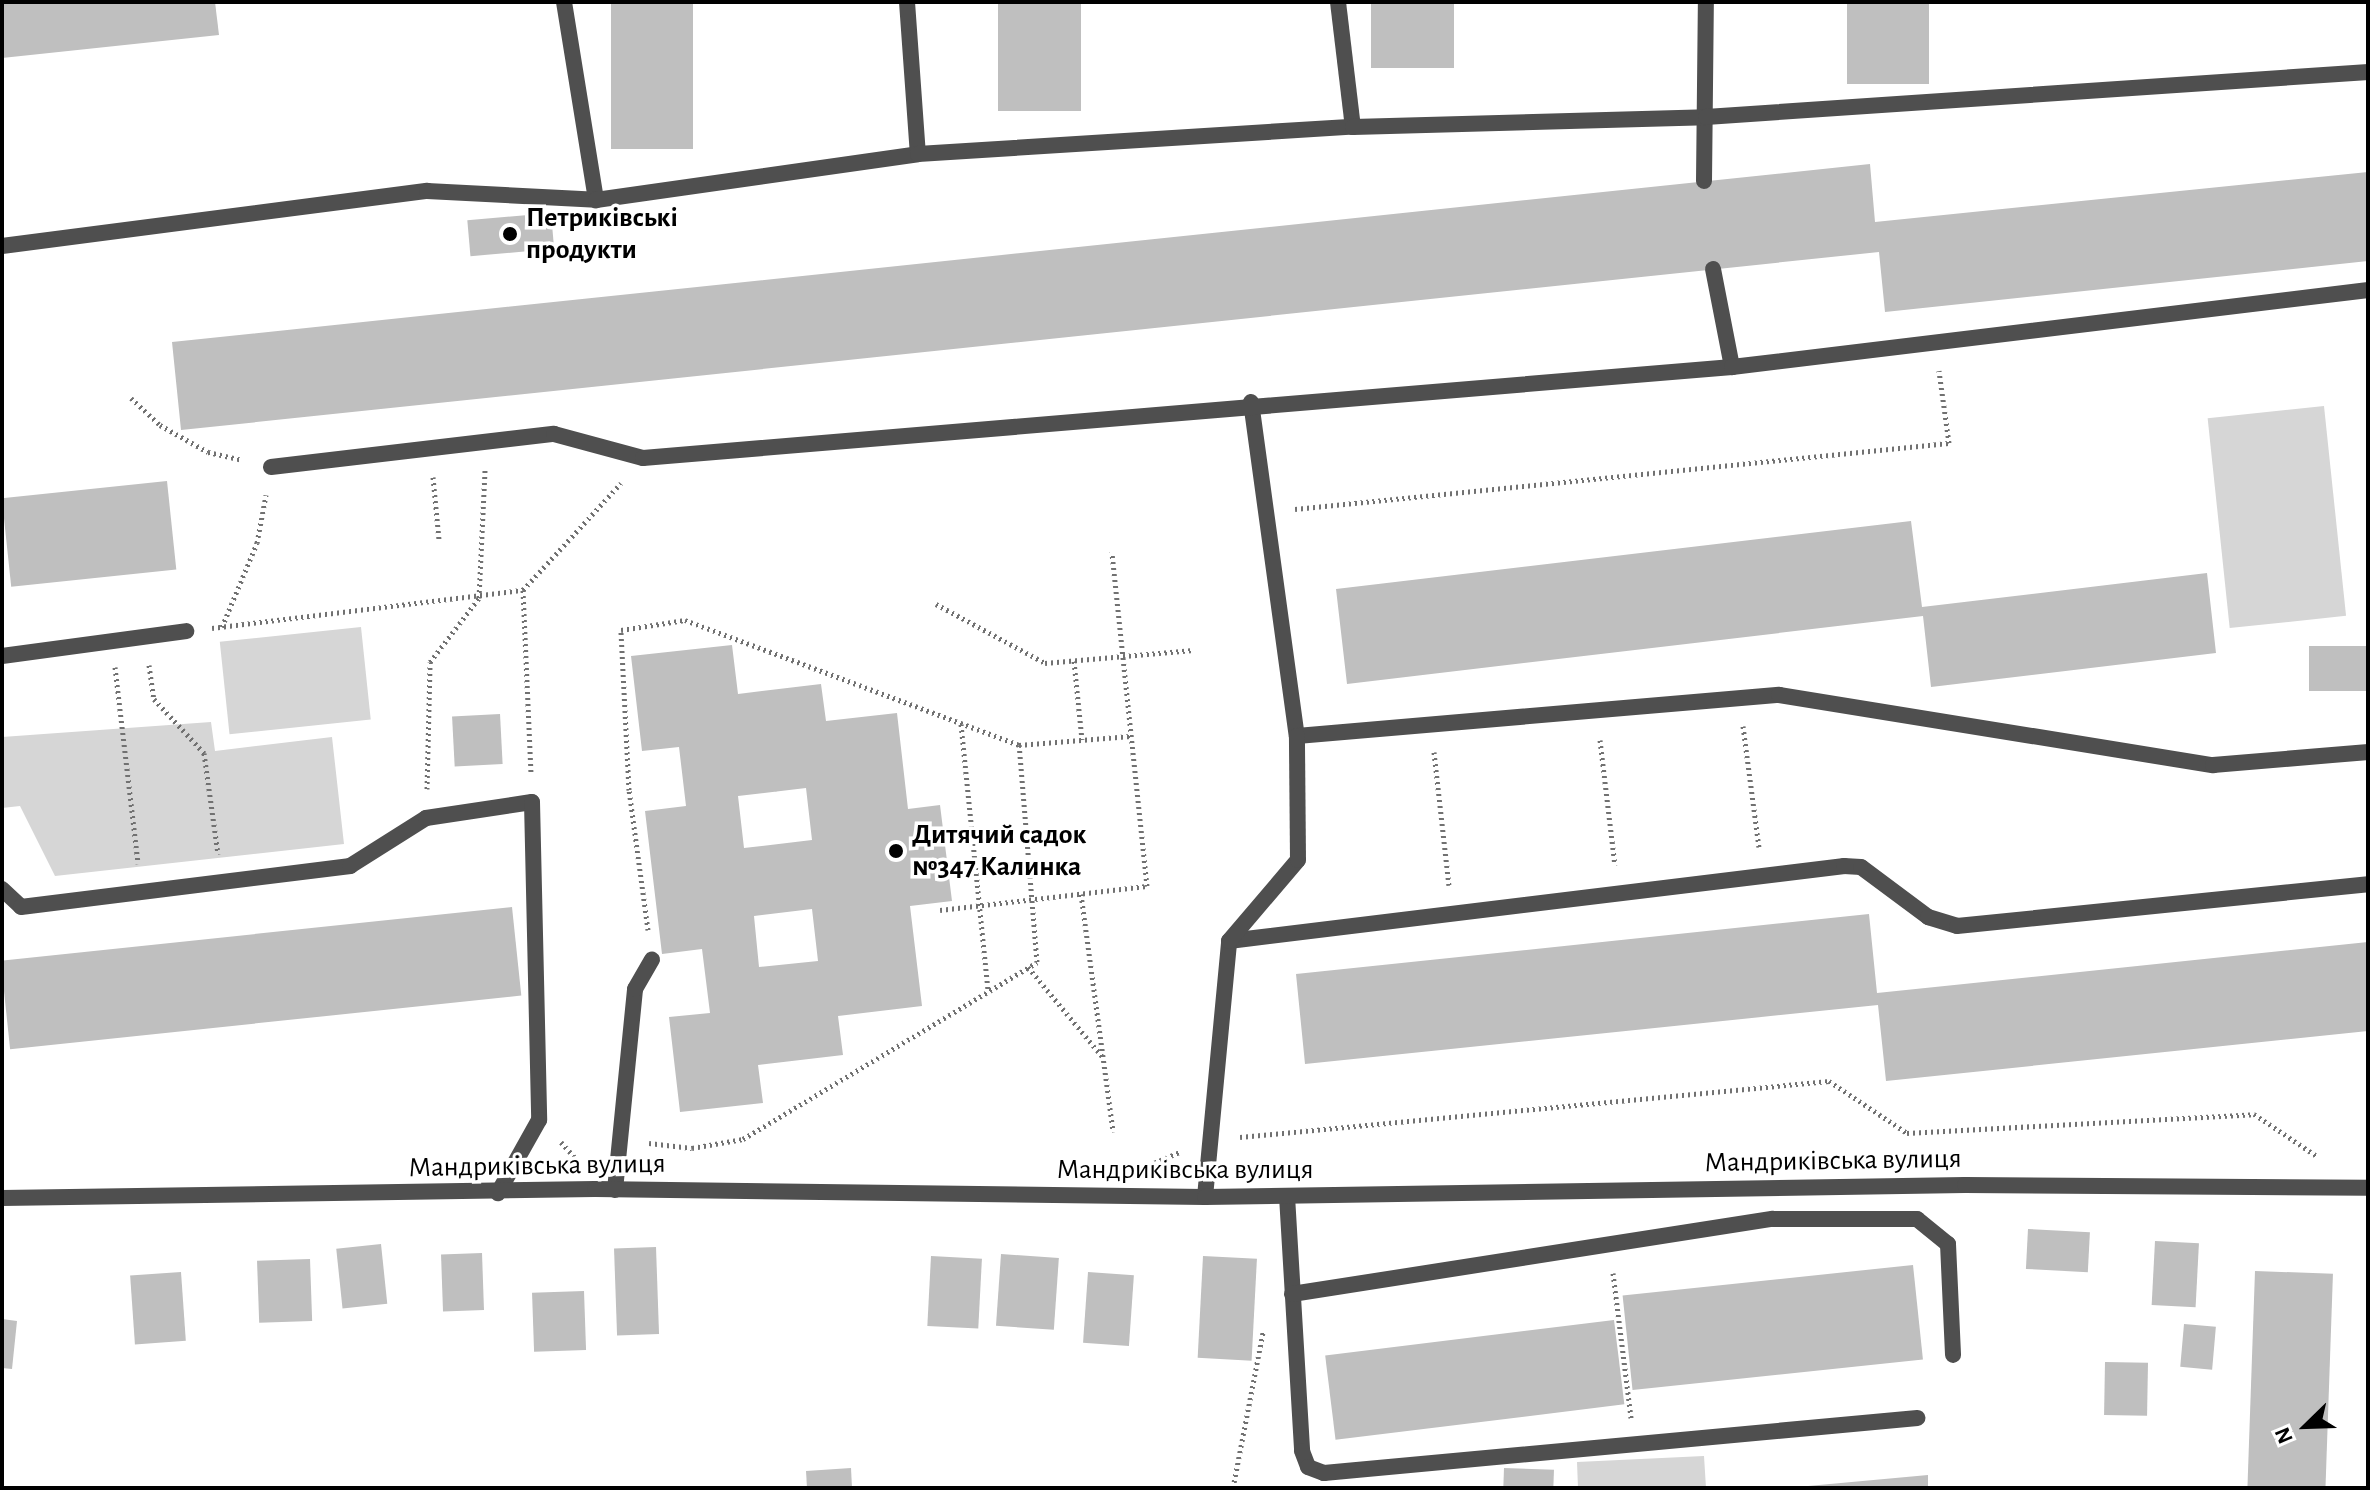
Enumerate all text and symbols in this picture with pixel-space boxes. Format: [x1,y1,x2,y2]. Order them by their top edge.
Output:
place label: Петриківські продукти [526,201,678,267]
marker: Петриківські продукти [501,225,519,243]
place label: Дитячий садок №347 Калинка [912,818,1086,884]
marker: Дитячий садок №347 Калинка [887,842,905,860]
street label: Мандриківська вулиця [1704,1142,1962,1180]
street label: Мандриківська вулиця [408,1147,666,1185]
street label: Мандриківська вулиця [1056,1153,1314,1187]
north arrow [2266,1386,2346,1466]
text: N [2271,1424,2297,1447]

